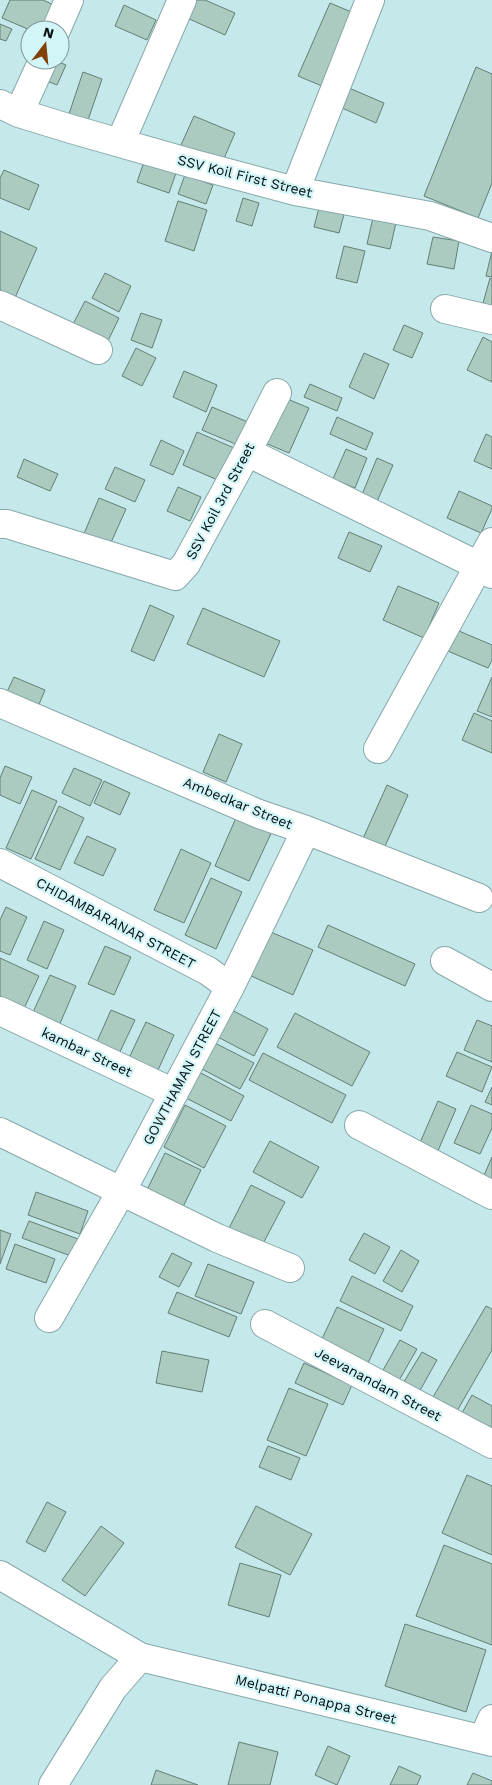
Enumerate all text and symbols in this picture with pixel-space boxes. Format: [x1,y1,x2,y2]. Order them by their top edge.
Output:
north arrow [20,20,70,70]
text: N [41,23,56,42]
street label: SSV Koil First Street [176,152,314,201]
street label: SSV Koil 3rd Street [182,440,258,562]
street label: Ambedkar Street [181,774,295,832]
street label: CHIDAMBARANAR STREET [34,874,199,972]
street label: GOWTHAMAN STREET [140,1006,225,1147]
street label: kambar Street [39,1024,135,1080]
street label: Jeevanandam Street [312,1344,444,1424]
street label: Melpatti Ponappa Street [234,1671,398,1727]

